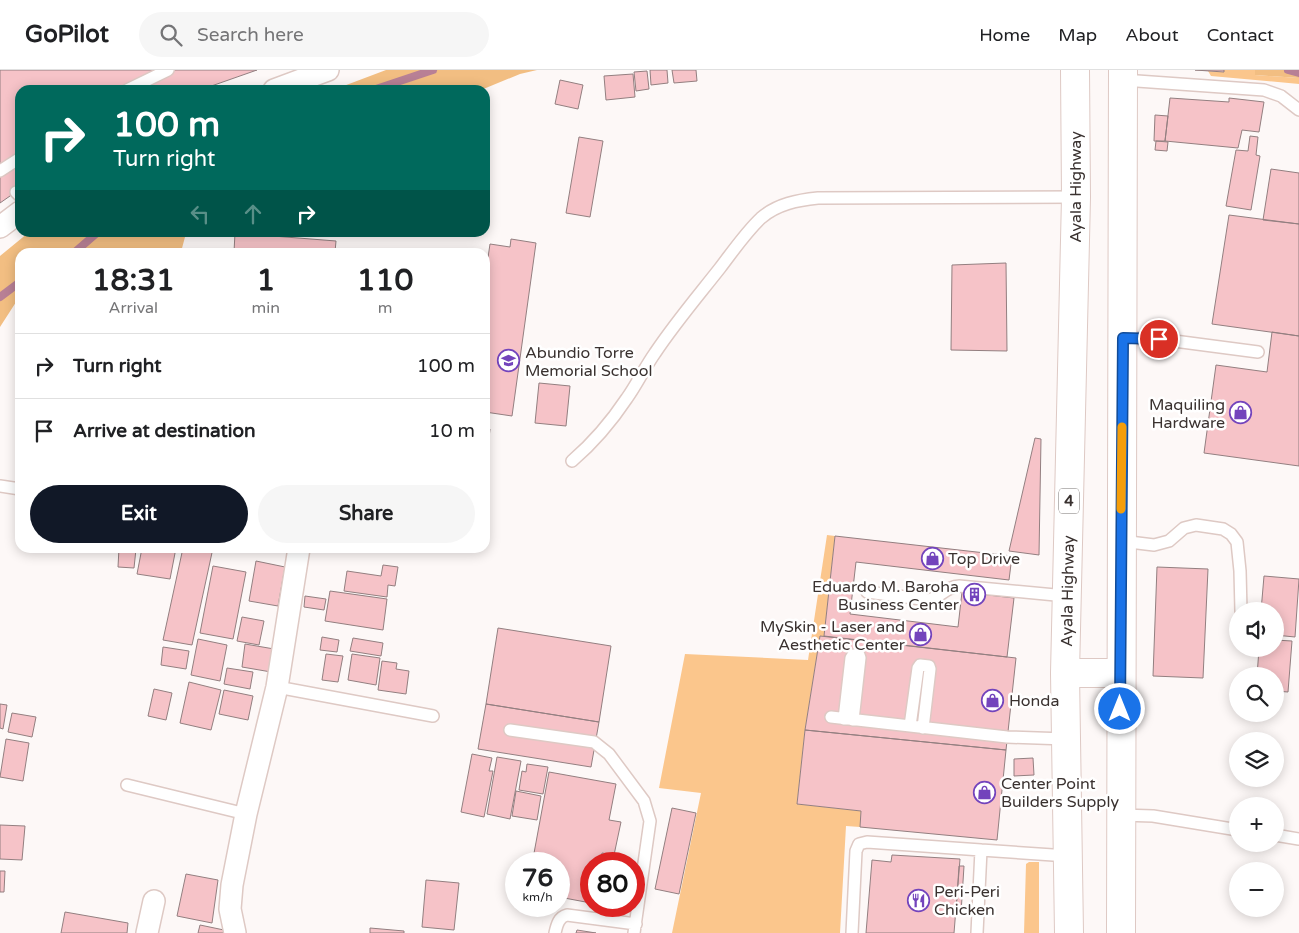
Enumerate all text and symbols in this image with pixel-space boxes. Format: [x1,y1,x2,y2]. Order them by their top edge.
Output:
search box [139,12,489,57]
text: GoPilot [25,20,109,49]
icon: search [157,21,185,49]
text: Search here [197,24,304,46]
text: Home [979,24,1030,46]
text: Map [1058,24,1097,46]
text: About [1125,24,1179,46]
text: Contact [1207,24,1274,46]
text: 100 m [113,104,220,146]
icon: right [30,105,95,170]
street label: Ayala Highway [1066,131,1086,243]
text: Turn right [113,146,215,172]
icon: left [186,200,214,228]
icon: ahead [239,200,267,228]
icon: right [292,200,320,228]
text: 18:31 [92,262,175,299]
text: 1 [256,262,275,299]
text: 110 [357,262,413,299]
text: Arrival [109,298,158,318]
text: min [252,298,280,318]
text: m [378,298,392,318]
pin [1138,318,1180,360]
icon: arrive [1145,325,1173,353]
place label: Abundio Torre Memorial School [525,343,653,381]
school or university icon: Abundio Torre Memorial School [497,349,521,373]
icon: right [30,352,58,380]
text: Turn right [73,355,161,377]
text: 100 m [417,355,475,377]
place label: Maquiling Hardware [1149,395,1225,433]
shop icon: Maquiling Hardware [1229,401,1253,425]
icon: arrive [30,417,58,445]
text: Arrive at destination [73,420,256,442]
text: 10 m [429,420,475,442]
button: Exit [30,485,248,543]
button: Share [258,485,475,543]
road number: 4 [1059,488,1079,514]
street label: Ayala Highway [1057,535,1079,647]
shop icon: Top Drive [920,546,944,570]
place label: Top Drive [948,549,1020,569]
place label: Eduardo M. Baroha Business Center [812,577,960,615]
building icon: Eduardo M. Baroha Business Center [963,583,987,607]
map controls [1229,602,1284,917]
button: sound [1229,602,1284,657]
place label: MySkin - Laser and Aesthetic Center [760,617,906,655]
shop icon: MySkin - Laser and Aesthetic Center [909,623,933,647]
button: search [1229,667,1284,722]
position arrow [1093,682,1145,734]
shop icon: Honda [981,688,1005,712]
place label: Honda [1009,691,1059,711]
button: layers [1229,732,1284,787]
place label: Center Point Builders Supply [1001,774,1119,812]
shop icon: Center Point Builders Supply [973,780,997,804]
button: + [1229,797,1284,852]
speed limit sign: 80 [580,852,645,917]
button: − [1229,862,1284,917]
text: 76 [522,863,553,893]
place label: Peri-Peri Chicken [934,882,1000,920]
restaurant icon: Peri-Peri Chicken [906,888,930,912]
text: km/h [522,890,553,904]

